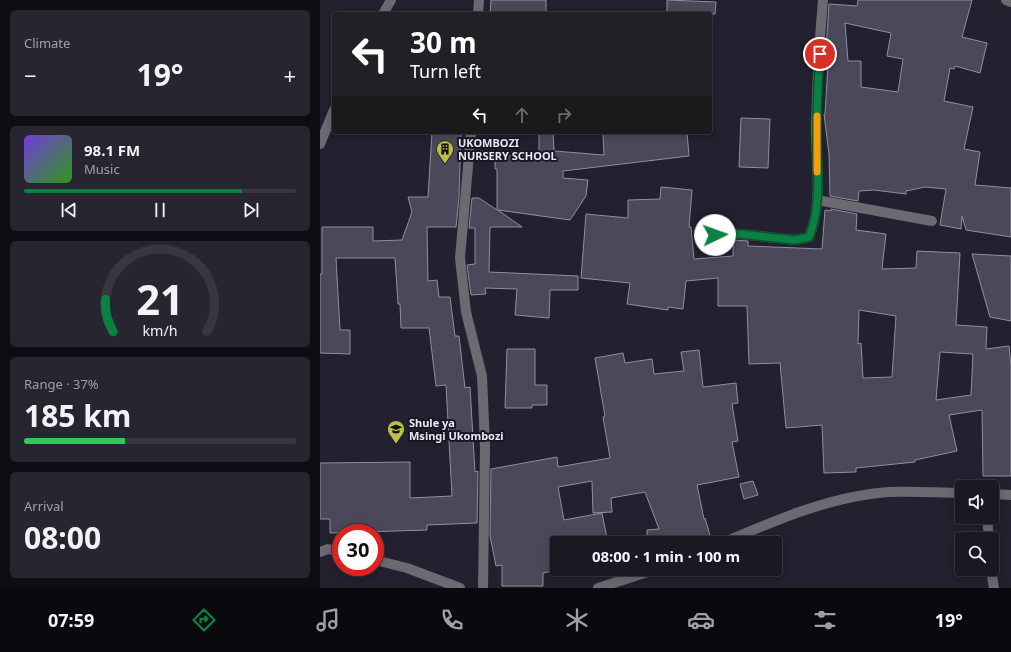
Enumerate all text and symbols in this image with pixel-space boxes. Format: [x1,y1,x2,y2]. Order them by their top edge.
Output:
text: 30 m [410,23,477,61]
icon: left [344,28,396,80]
text: Climate [24,34,70,52]
pin [803,37,837,71]
icon: arrive [809,43,831,65]
text: 19° [136,54,184,95]
text: Turn left [410,59,481,83]
text: − [24,60,37,90]
text: + [283,60,296,90]
icon: left [469,104,491,126]
icon: ahead [511,104,533,126]
icon: right [553,104,575,126]
place label: UKOMBOZI NURSERY SCHOOL [458,135,557,163]
building icon: UKOMBOZI NURSERY SCHOOL [435,139,455,164]
text: 98.1 FM [84,140,140,160]
text: Music [84,160,120,178]
icon: previous [58,199,80,221]
icon: pause [149,199,171,221]
icon: next [240,199,262,221]
position arrow [694,214,736,256]
text: 21 [136,271,184,327]
text: km/h [142,321,178,340]
text: Range · 37% [24,375,99,393]
text: 185 km [24,395,131,436]
place label: Shule ya Msingi Ukombozi [409,415,504,443]
school or university icon: Shule ya Msingi Ukombozi [386,419,406,444]
map controls [955,480,999,576]
button: sound [955,480,999,524]
text: Arrival [24,497,64,515]
text: 08:00 [24,517,101,558]
speed limit sign: 30 [332,524,384,576]
button: search [955,532,999,576]
text: 08:00 · 1 min · 100 m [592,546,740,566]
icon: directions [190,606,218,634]
icon: music [314,606,342,634]
icon: phone [438,606,466,634]
icon: climate [563,606,591,634]
icon: car [687,606,715,634]
icon: filters [811,606,839,634]
text: 07:59 [48,608,94,632]
text: 19° [935,608,963,632]

